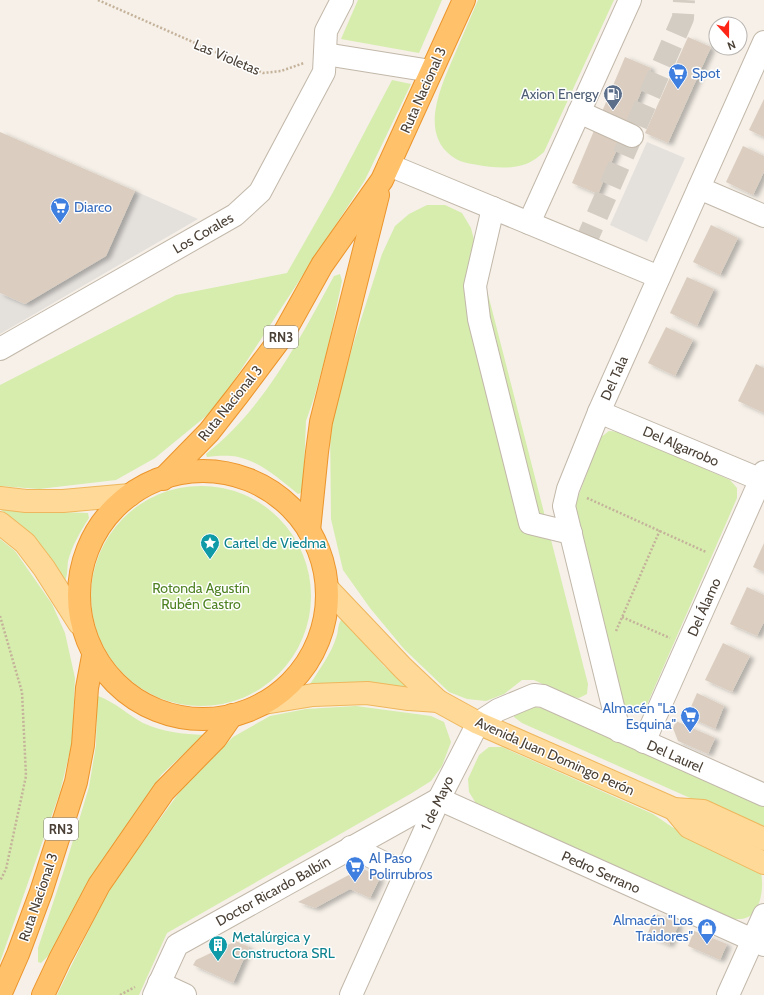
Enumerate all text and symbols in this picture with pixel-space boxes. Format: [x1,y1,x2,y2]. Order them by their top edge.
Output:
north arrow [708,16,748,56]
street label: Las Violetas [191,35,263,79]
text: N [725,37,738,53]
street label: Ruta Nacional 3 [396,44,450,136]
supermarket icon: Spot [667,62,689,90]
place label: Spot [692,64,720,82]
fuel station icon: Axion Energy [602,83,624,111]
place label: Axion Energy [521,85,599,103]
supermarket icon: Diarco [49,196,71,224]
place label: Diarco [74,198,112,216]
street label: Los Corales [170,208,237,258]
road number: RN3 [264,326,298,348]
street label: Del Tala [596,353,632,403]
street label: Ruta Nacional 3 [194,361,266,445]
street label: Del Algarrobo [640,422,722,470]
place icon: Cartel de Viedma [199,532,221,560]
place label: Cartel de Viedma [224,534,326,552]
street label: Del Álamo [683,575,725,639]
park label: Rotonda Agustín Rubén Castro [152,579,250,613]
place label: Almacén "La Esquina" [603,699,676,733]
supermarket icon: Almacén "La Esquina" [679,705,701,733]
street label: Avenida Juan Domingo Perón [473,713,638,799]
street label: Del Laurel [644,736,706,777]
street label: 1 de Mayo [417,773,458,833]
road number: RN3 [44,818,78,840]
street label: Pedro Serrano [559,847,643,897]
place label: Al Paso Polirrubros [369,849,433,883]
street label: Ruta Nacional 3 [14,850,62,944]
street label: Doctor Ricardo Balbín [213,852,334,930]
supermarket icon: Al Paso Polirrubros [344,855,366,883]
place label: Almacén "Los Traidores" [613,911,693,945]
shop icon: Almacén "Los Traidores" [696,917,718,945]
place label: Metalúrgica y Constructora SRL [232,928,335,962]
building icon: Metalúrgica y Constructora SRL [207,934,229,962]

